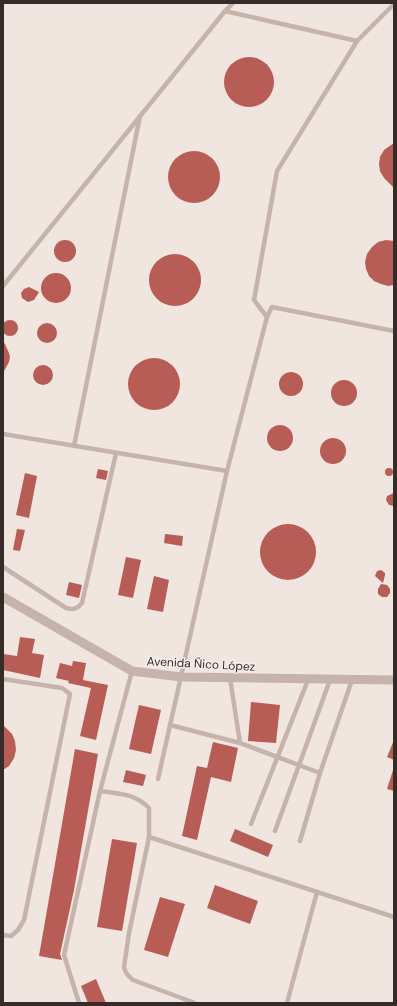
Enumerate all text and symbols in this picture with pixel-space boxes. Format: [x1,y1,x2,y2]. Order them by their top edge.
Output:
street label: Avenida Ñico López [146,653,256,675]

